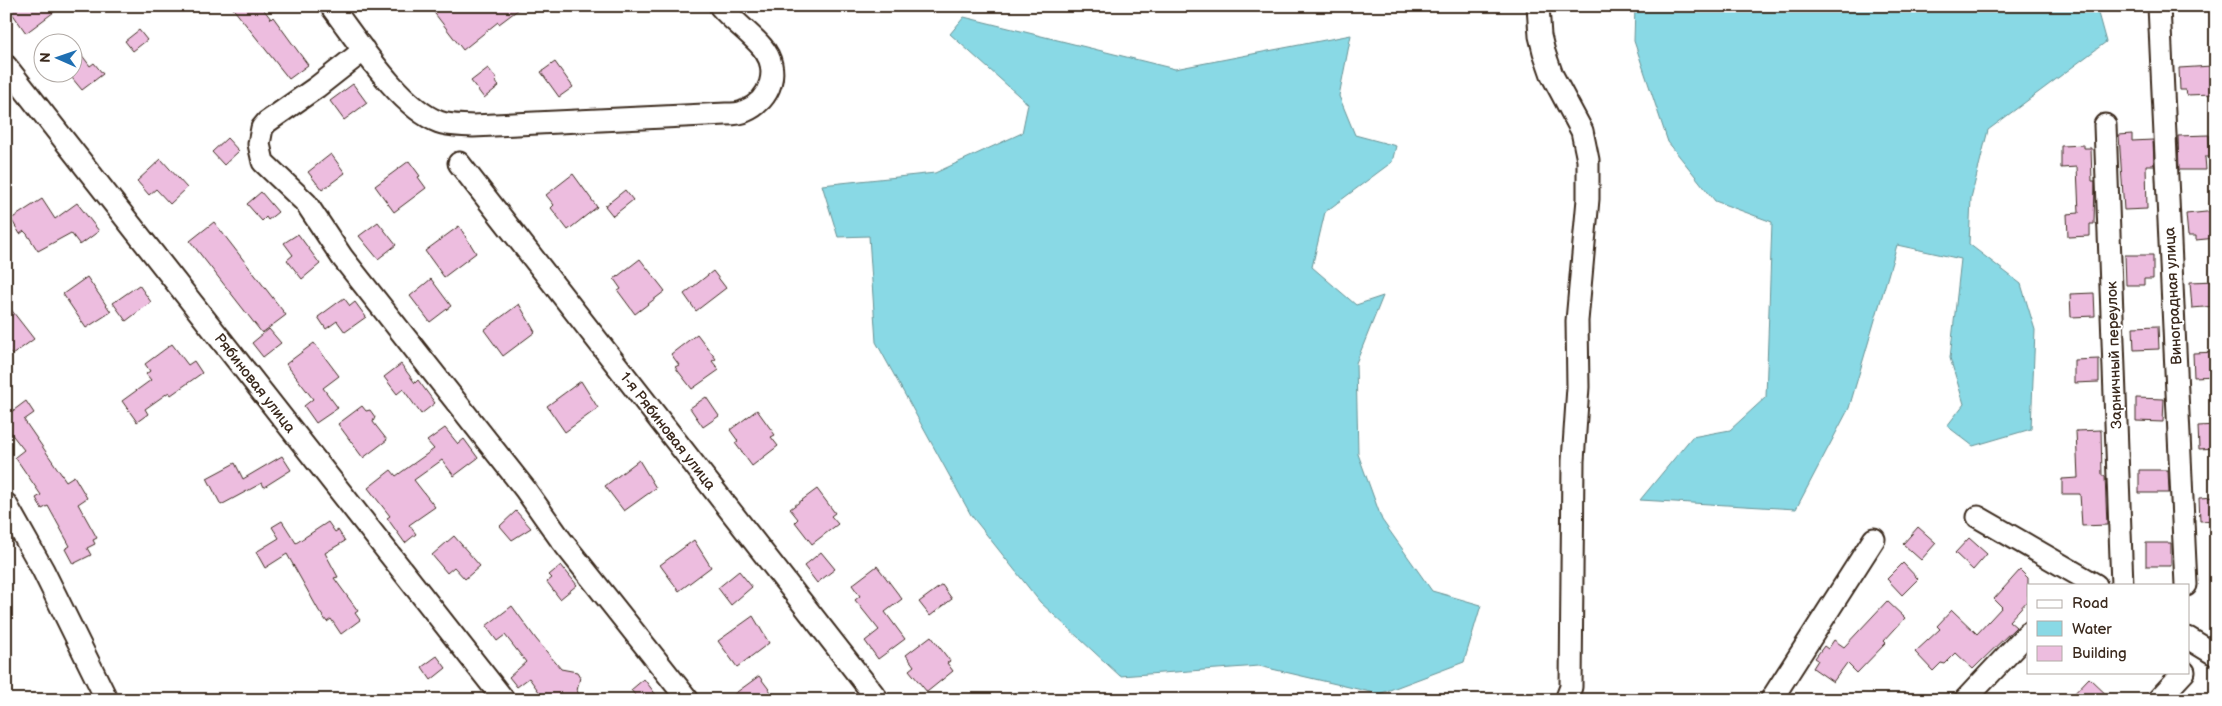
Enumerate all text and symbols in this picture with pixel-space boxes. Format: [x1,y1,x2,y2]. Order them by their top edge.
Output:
north arrow [32,32,82,82]
text: N [37,52,54,63]
street label: Виноградная улица [2160,227,2187,365]
street label: Зарничный переулок [2102,281,2127,429]
street label: Рябиновая улица [210,330,300,437]
street label: 1-я Рябиновая улица [615,368,720,494]
legend [2027,584,2190,674]
text: Road [2072,594,2108,613]
text: Water [2072,620,2112,639]
text: Building [2072,644,2127,663]

